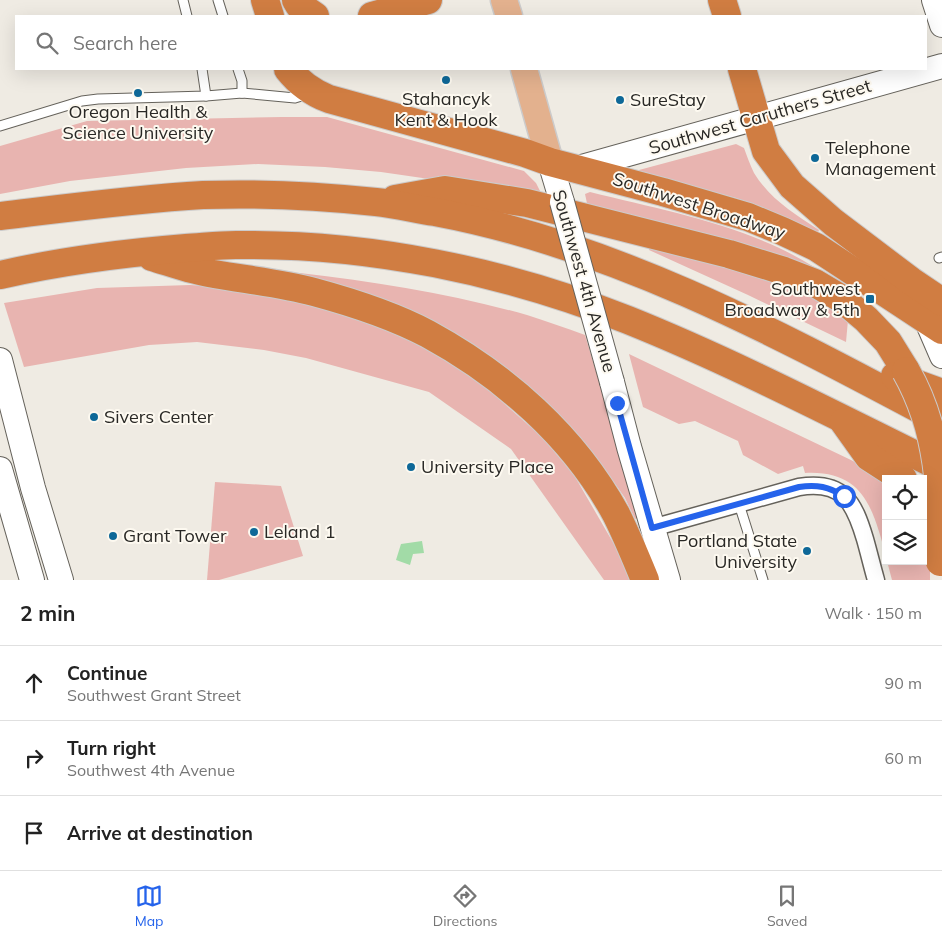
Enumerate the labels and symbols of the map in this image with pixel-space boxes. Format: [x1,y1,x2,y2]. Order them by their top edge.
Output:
marker: Stahancyk Kent & Hook [440,74,452,86]
street label: Southwest Caruthers Street [646,74,874,159]
marker: Oregon Health & Science University [132,87,144,99]
place label: Stahancyk Kent & Hook [395,87,498,131]
place label: SureStay [630,88,706,111]
marker: SureStay [614,94,626,106]
place label: Oregon Health & Science University [63,100,214,144]
place label: Telephone Management [825,136,936,180]
marker: Telephone Management [809,152,821,164]
street label: Southwest Broadway [610,167,789,244]
street label: Southwest 4th Avenue [547,187,622,375]
place label: Southwest Broadway & 5th [725,277,860,321]
marker: Southwest Broadway & 5th [864,293,876,305]
route end [606,392,629,415]
place label: Sivers Center [104,405,214,428]
marker: Sivers Center [88,411,100,423]
place label: University Place [421,455,554,478]
marker: University Place [405,461,417,473]
route start [833,485,856,508]
place label: Leland 1 [264,520,335,543]
place label: Grant Tower [123,524,227,547]
marker: Leland 1 [248,526,260,538]
place label: Portland State University [677,529,797,573]
marker: Grant Tower [107,530,119,542]
marker: Portland State University [801,545,813,557]

